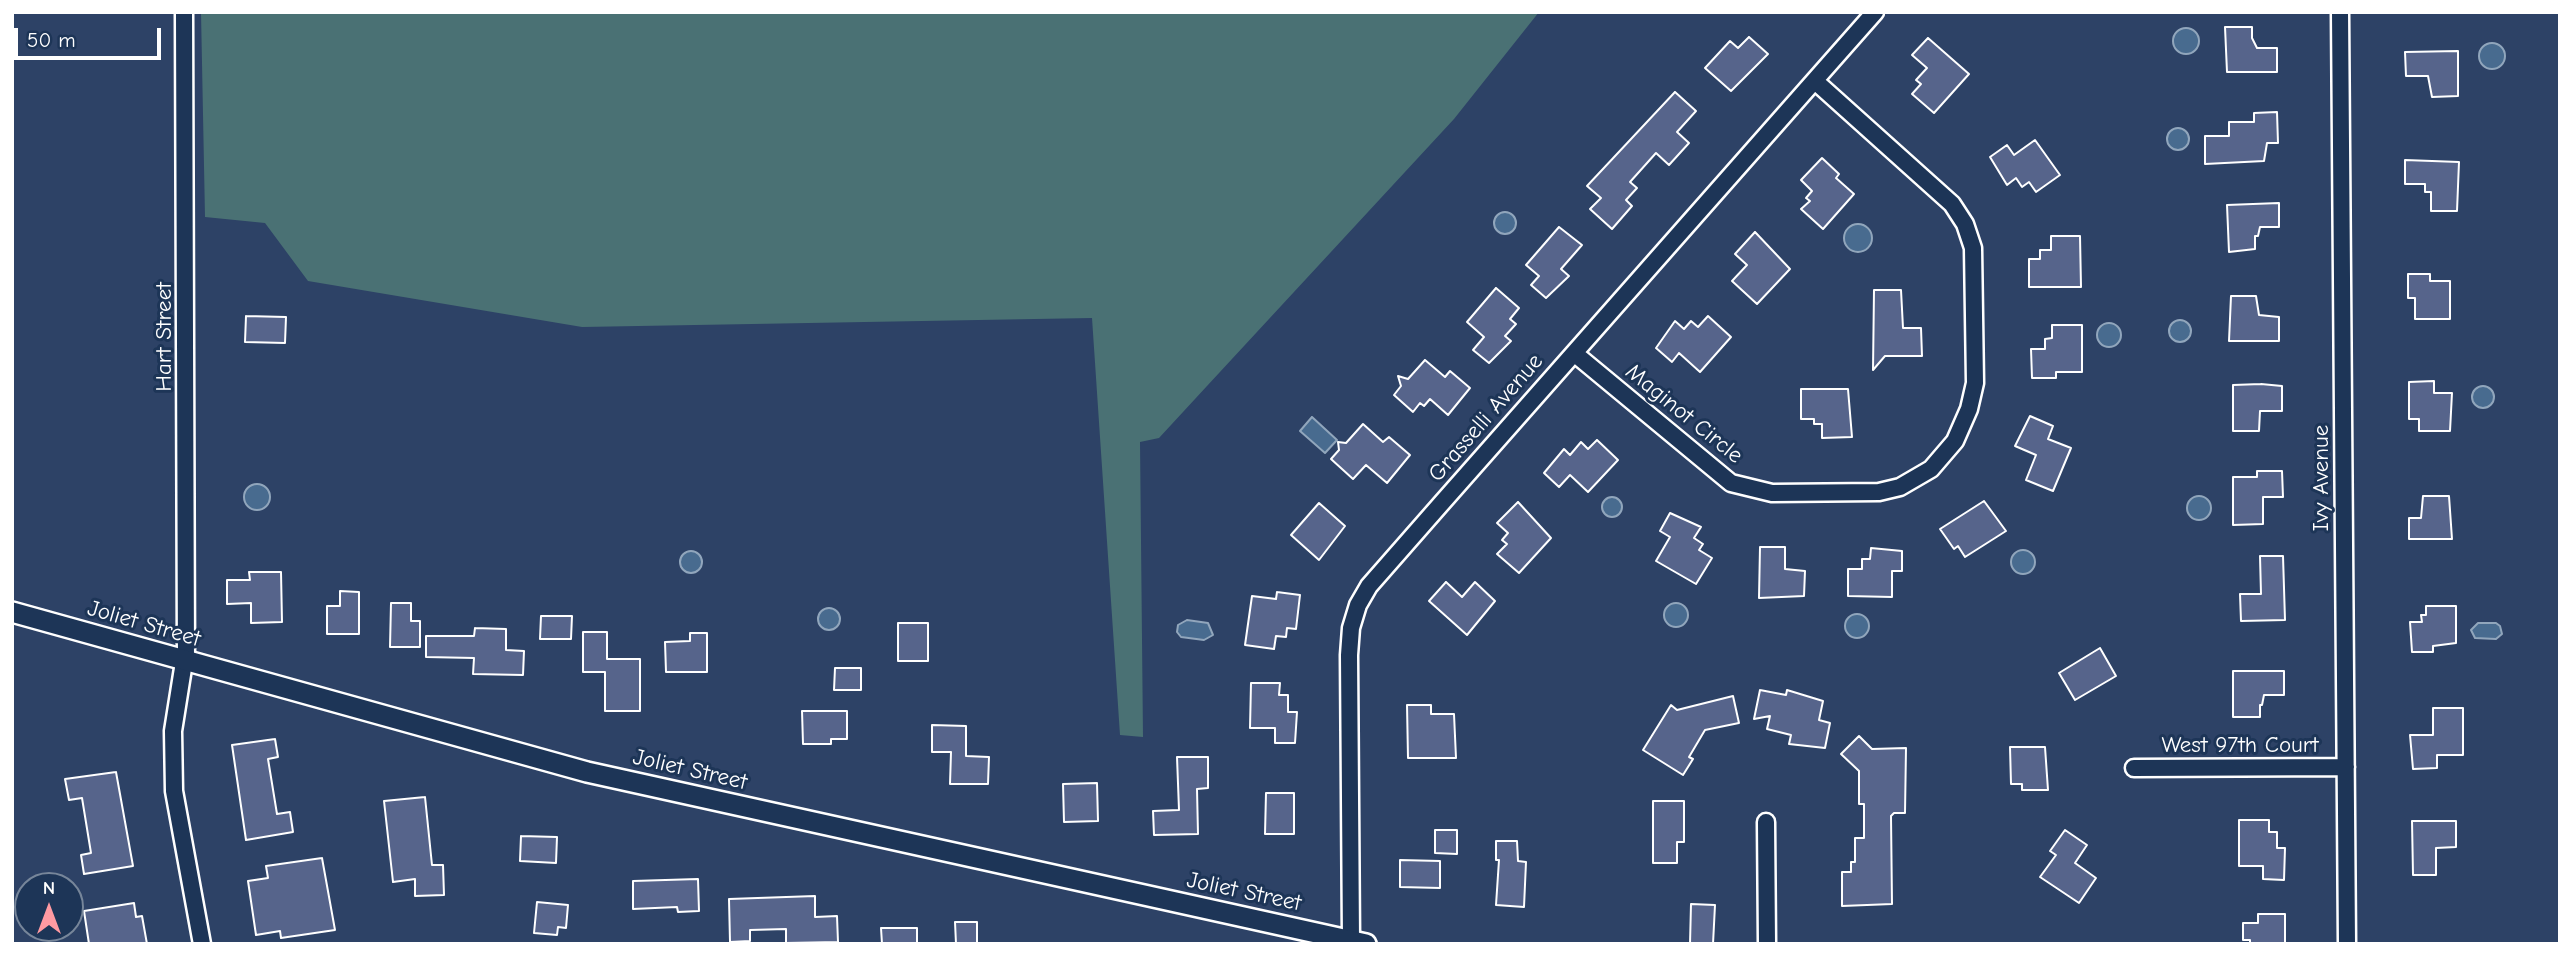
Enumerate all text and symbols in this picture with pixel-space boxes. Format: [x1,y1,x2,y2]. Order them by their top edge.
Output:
scale bar [18,14,164,58]
text: 50 m [27,28,76,52]
street label: Hart Street [150,282,178,392]
street label: Grasselli Avenue [1423,348,1549,488]
street label: Maginot Circle [1620,358,1748,470]
street label: Ivy Avenue [2307,425,2335,531]
street label: Joliet Street [84,595,204,653]
street label: West 97th Court [2161,731,2319,759]
street label: Joliet Street [630,743,750,797]
street label: Joliet Street [1184,866,1304,918]
north arrow [14,872,84,942]
text: N [43,877,55,899]

